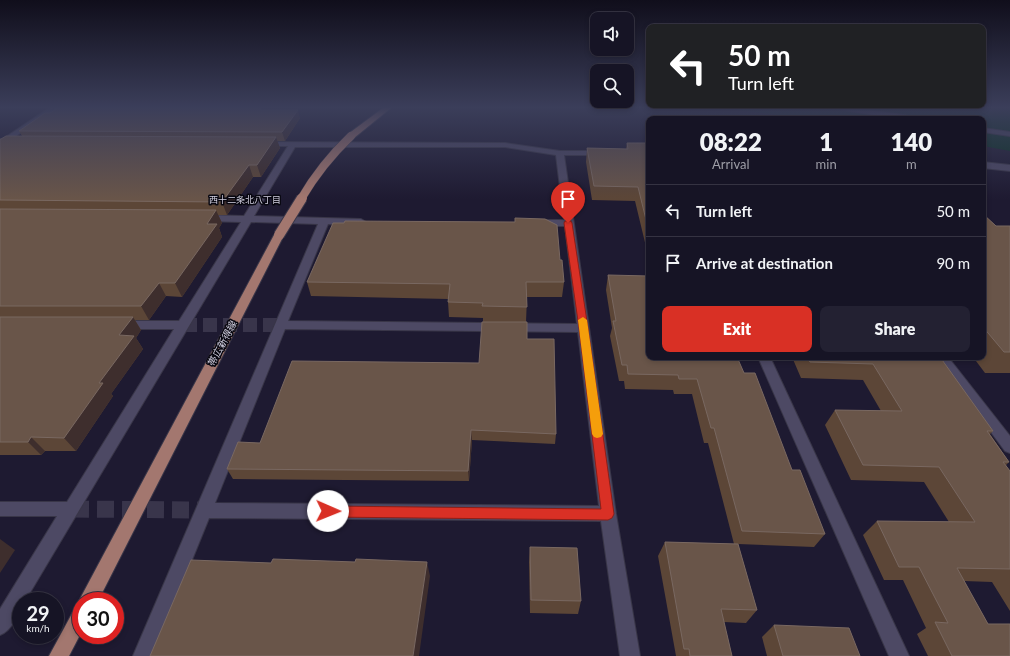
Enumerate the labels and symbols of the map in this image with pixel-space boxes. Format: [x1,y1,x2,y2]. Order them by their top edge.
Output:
pin [551,182,585,223]
district label: 西十二条北八丁目 [209,194,281,205]
street label: 帯広新得線 [205,318,239,368]
position arrow [307,490,349,532]
speed limit sign: 30 [72,592,124,644]

